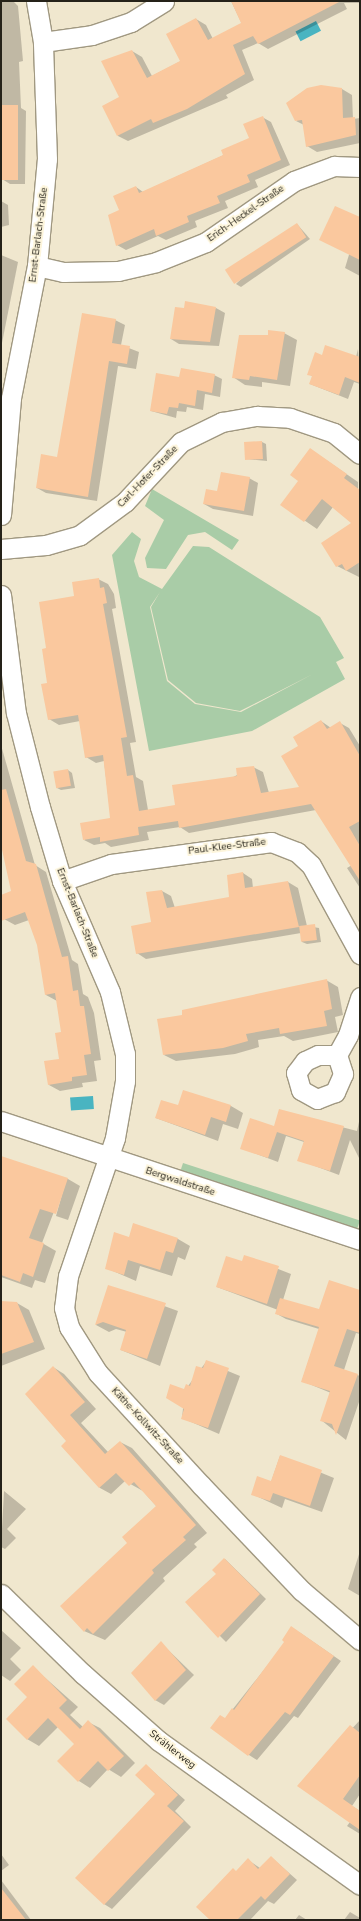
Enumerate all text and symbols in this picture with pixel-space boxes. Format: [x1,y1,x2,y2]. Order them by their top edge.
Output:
street label: Erich-Heckel-Straße [205,183,287,245]
street label: Ernst-Barlach-Straße [27,187,51,283]
street label: Carl-Hofer-Straße [115,444,181,510]
street label: Paul-Klee-Straße [188,836,266,858]
street label: Ernst-Barlach-Straße [54,866,100,960]
street label: Bergwaldstraße [144,1165,216,1199]
street label: Käthe-Kollwitz-Straße [108,1385,186,1467]
street label: Strählerweg [146,1728,198,1772]

